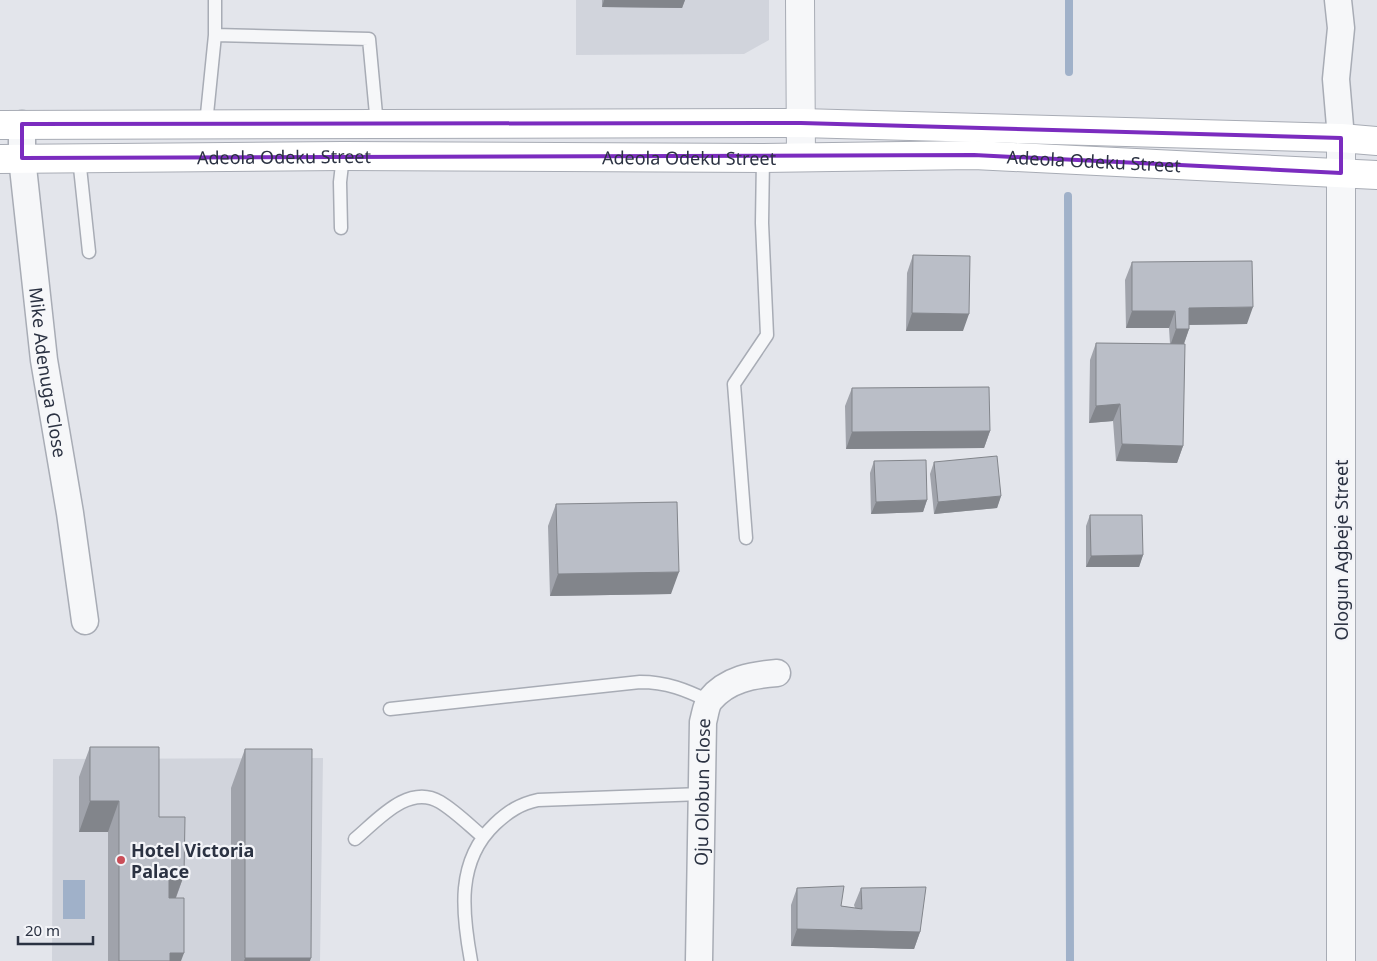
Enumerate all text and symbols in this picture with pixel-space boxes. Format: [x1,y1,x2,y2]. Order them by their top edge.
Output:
street label: Adeola Odeku Street [197,144,372,169]
street label: Adeola Odeku Street [602,145,777,170]
street label: Adeola Odeku Street [1006,145,1182,177]
street label: Mike Adenuga Close [24,286,72,459]
street label: Ologun Agbeje Street [1329,459,1353,641]
street label: Oju Olobun Close [689,718,715,866]
place label: Hotel Victoria Palace [131,838,254,883]
marker: Hotel Victoria Palace [115,854,127,866]
scale bar [18,914,92,946]
text: 20 m [25,920,60,940]

